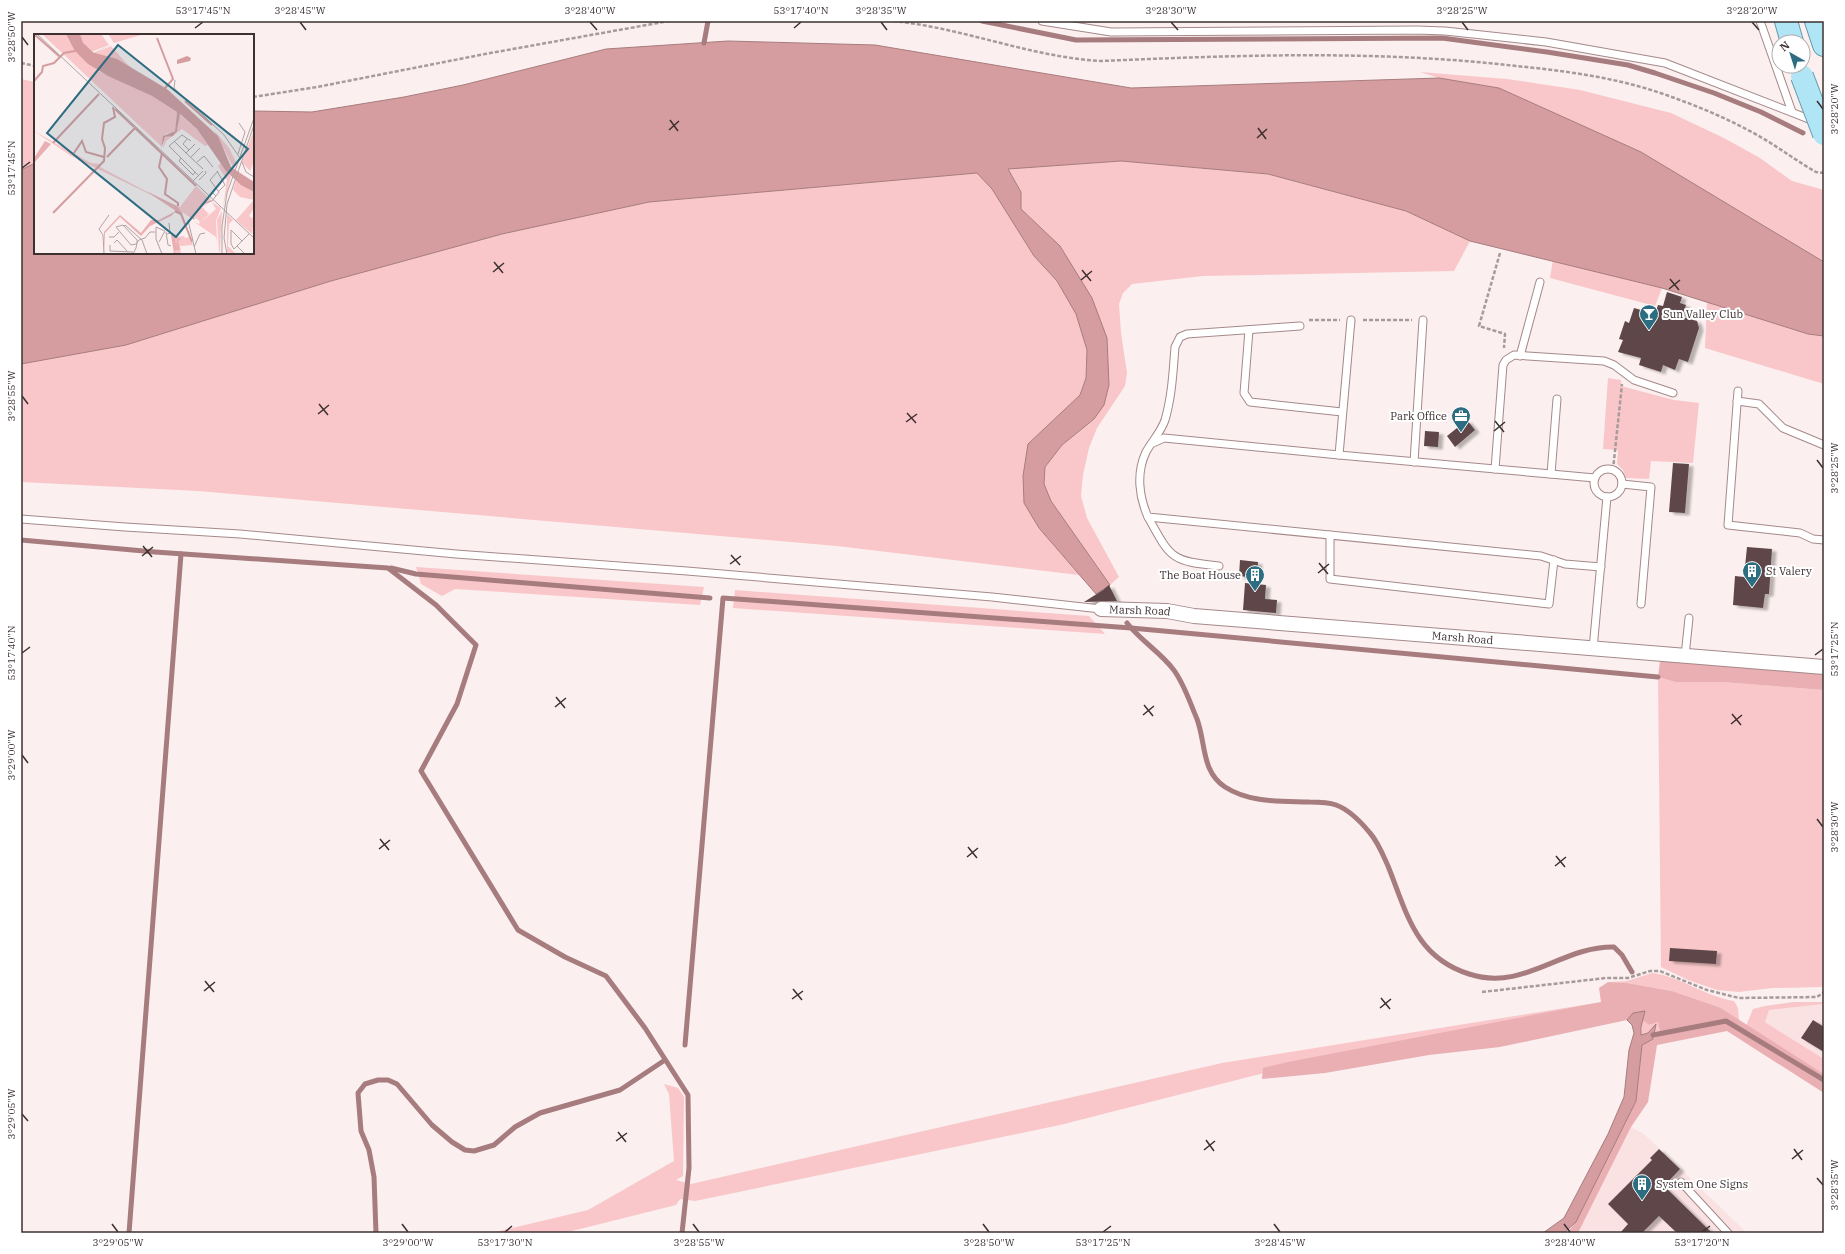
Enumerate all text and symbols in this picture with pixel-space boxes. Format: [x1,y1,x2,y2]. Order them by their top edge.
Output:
text: 53°17'45"N [176,4,231,17]
text: 3°28'45"W [274,4,326,17]
text: 3°28'40"W [564,4,616,17]
text: 53°17'40"N [774,4,829,17]
text: 3°28'35"W [855,4,907,17]
text: 3°28'30"W [1145,4,1197,17]
text: 3°28'25"W [1436,4,1488,17]
text: 3°28'20"W [1726,4,1778,17]
text: 3°28'50"W [5,11,18,63]
inset map [34,34,254,254]
north arrow [1771,34,1811,74]
text: N [1777,38,1793,54]
text: 3°28'20"W [1828,83,1841,135]
text: 53°17'45"N [5,140,18,196]
bar icon: Sun Valley Club [1638,303,1660,331]
place label: Sun Valley Club [1663,307,1744,321]
text: 3°28'55"W [5,370,18,422]
office icon: Park Office [1450,405,1472,433]
place label: Park Office [1390,409,1447,423]
text: 3°28'25"W [1828,442,1841,494]
building icon: St Valery [1741,560,1763,588]
building icon: The Boat House [1244,564,1266,592]
place label: St Valery [1766,564,1812,578]
place label: The Boat House [1160,568,1241,582]
street label: Marsh Road [1109,602,1172,619]
text: 53°17'25"N [1828,621,1841,677]
text: 53°17'40"N [5,625,18,681]
street label: Marsh Road [1431,628,1494,647]
text: 3°29'00"W [5,729,18,781]
text: 3°28'30"W [1828,801,1841,853]
text: 3°29'05"W [5,1088,18,1140]
text: 3°28'35"W [1828,1159,1841,1211]
building icon: System One Signs [1631,1173,1653,1201]
place label: System One Signs [1656,1177,1748,1191]
text: 3°29'05"W [92,1236,144,1249]
text: 3°29'00"W [382,1236,434,1249]
text: 53°17'30"N [478,1236,533,1249]
text: 3°28'55"W [673,1236,725,1249]
text: 3°28'50"W [963,1236,1015,1249]
text: 53°17'25"N [1076,1236,1131,1249]
text: 3°28'45"W [1254,1236,1306,1249]
text: 3°28'40"W [1544,1236,1596,1249]
text: 53°17'20"N [1675,1236,1730,1249]

